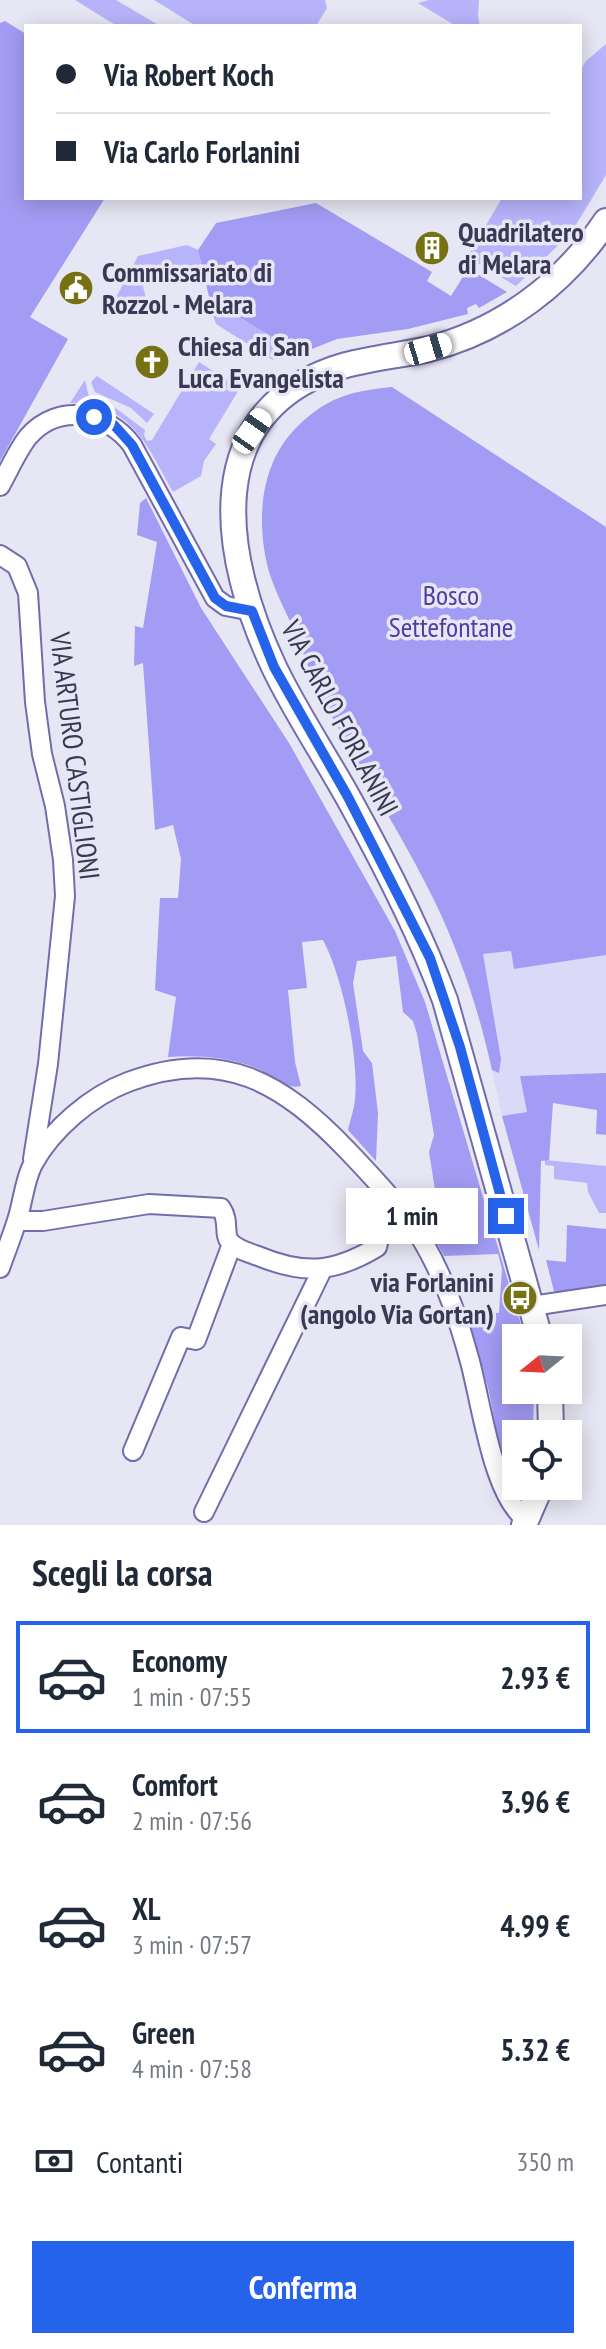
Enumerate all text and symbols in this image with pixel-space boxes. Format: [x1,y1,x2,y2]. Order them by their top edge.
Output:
text: Via Robert Koch [104,55,274,94]
text: Via Carlo Forlanini [104,132,300,171]
place label: Quadrilatero di Melara [458,213,584,282]
building icon: Quadrilatero di Melara [413,229,451,267]
place label: Commissariato di Rozzol - Melara [102,253,272,322]
public building icon: Commissariato di Rozzol - Melara [57,269,95,307]
place label: Chiesa di San Luca Evangelista [178,327,344,396]
car [402,331,454,367]
church icon: Chiesa di San Luca Evangelista [133,343,171,381]
route start [76,399,112,435]
car [228,404,276,458]
park label: Bosco Settefontane [389,576,513,645]
street label: VIA CARLO FORLANINI [273,613,408,822]
street label: VIA ARTURO CASTIGLIONI [42,629,109,882]
callout: 1 min [346,1188,478,1244]
route end [488,1198,524,1234]
text: 1 min [386,1199,438,1232]
place label: via Forlanini (angolo Via Gortan) [300,1263,494,1332]
bus stop icon: via Forlanini (angolo Via Gortan) [501,1279,539,1317]
north arrow [502,1324,582,1404]
map controls [502,1324,582,1500]
button: locate [502,1420,582,1500]
text: Scegli la corsa [32,1549,213,1596]
icon: car [36,1641,108,1713]
text: Economy [132,1641,227,1680]
text: 2.93 € [500,1658,570,1697]
text: 1 min · 07:55 [132,1680,252,1713]
icon: car [36,1765,108,1837]
text: Comfort [132,1765,218,1804]
text: 3.96 € [500,1782,570,1821]
text: 2 min · 07:56 [132,1804,252,1837]
icon: car [36,1889,108,1961]
text: XL [132,1889,161,1928]
text: 4.99 € [500,1906,570,1945]
text: 3 min · 07:57 [132,1928,252,1961]
icon: car [36,2013,108,2085]
text: Green [132,2013,195,2052]
text: 5.32 € [500,2030,570,2069]
text: 4 min · 07:58 [132,2052,252,2085]
icon: cash [32,2139,76,2183]
text: Contanti [96,2142,183,2181]
text: 350 m [516,2145,574,2178]
button: Conferma [32,2241,574,2333]

